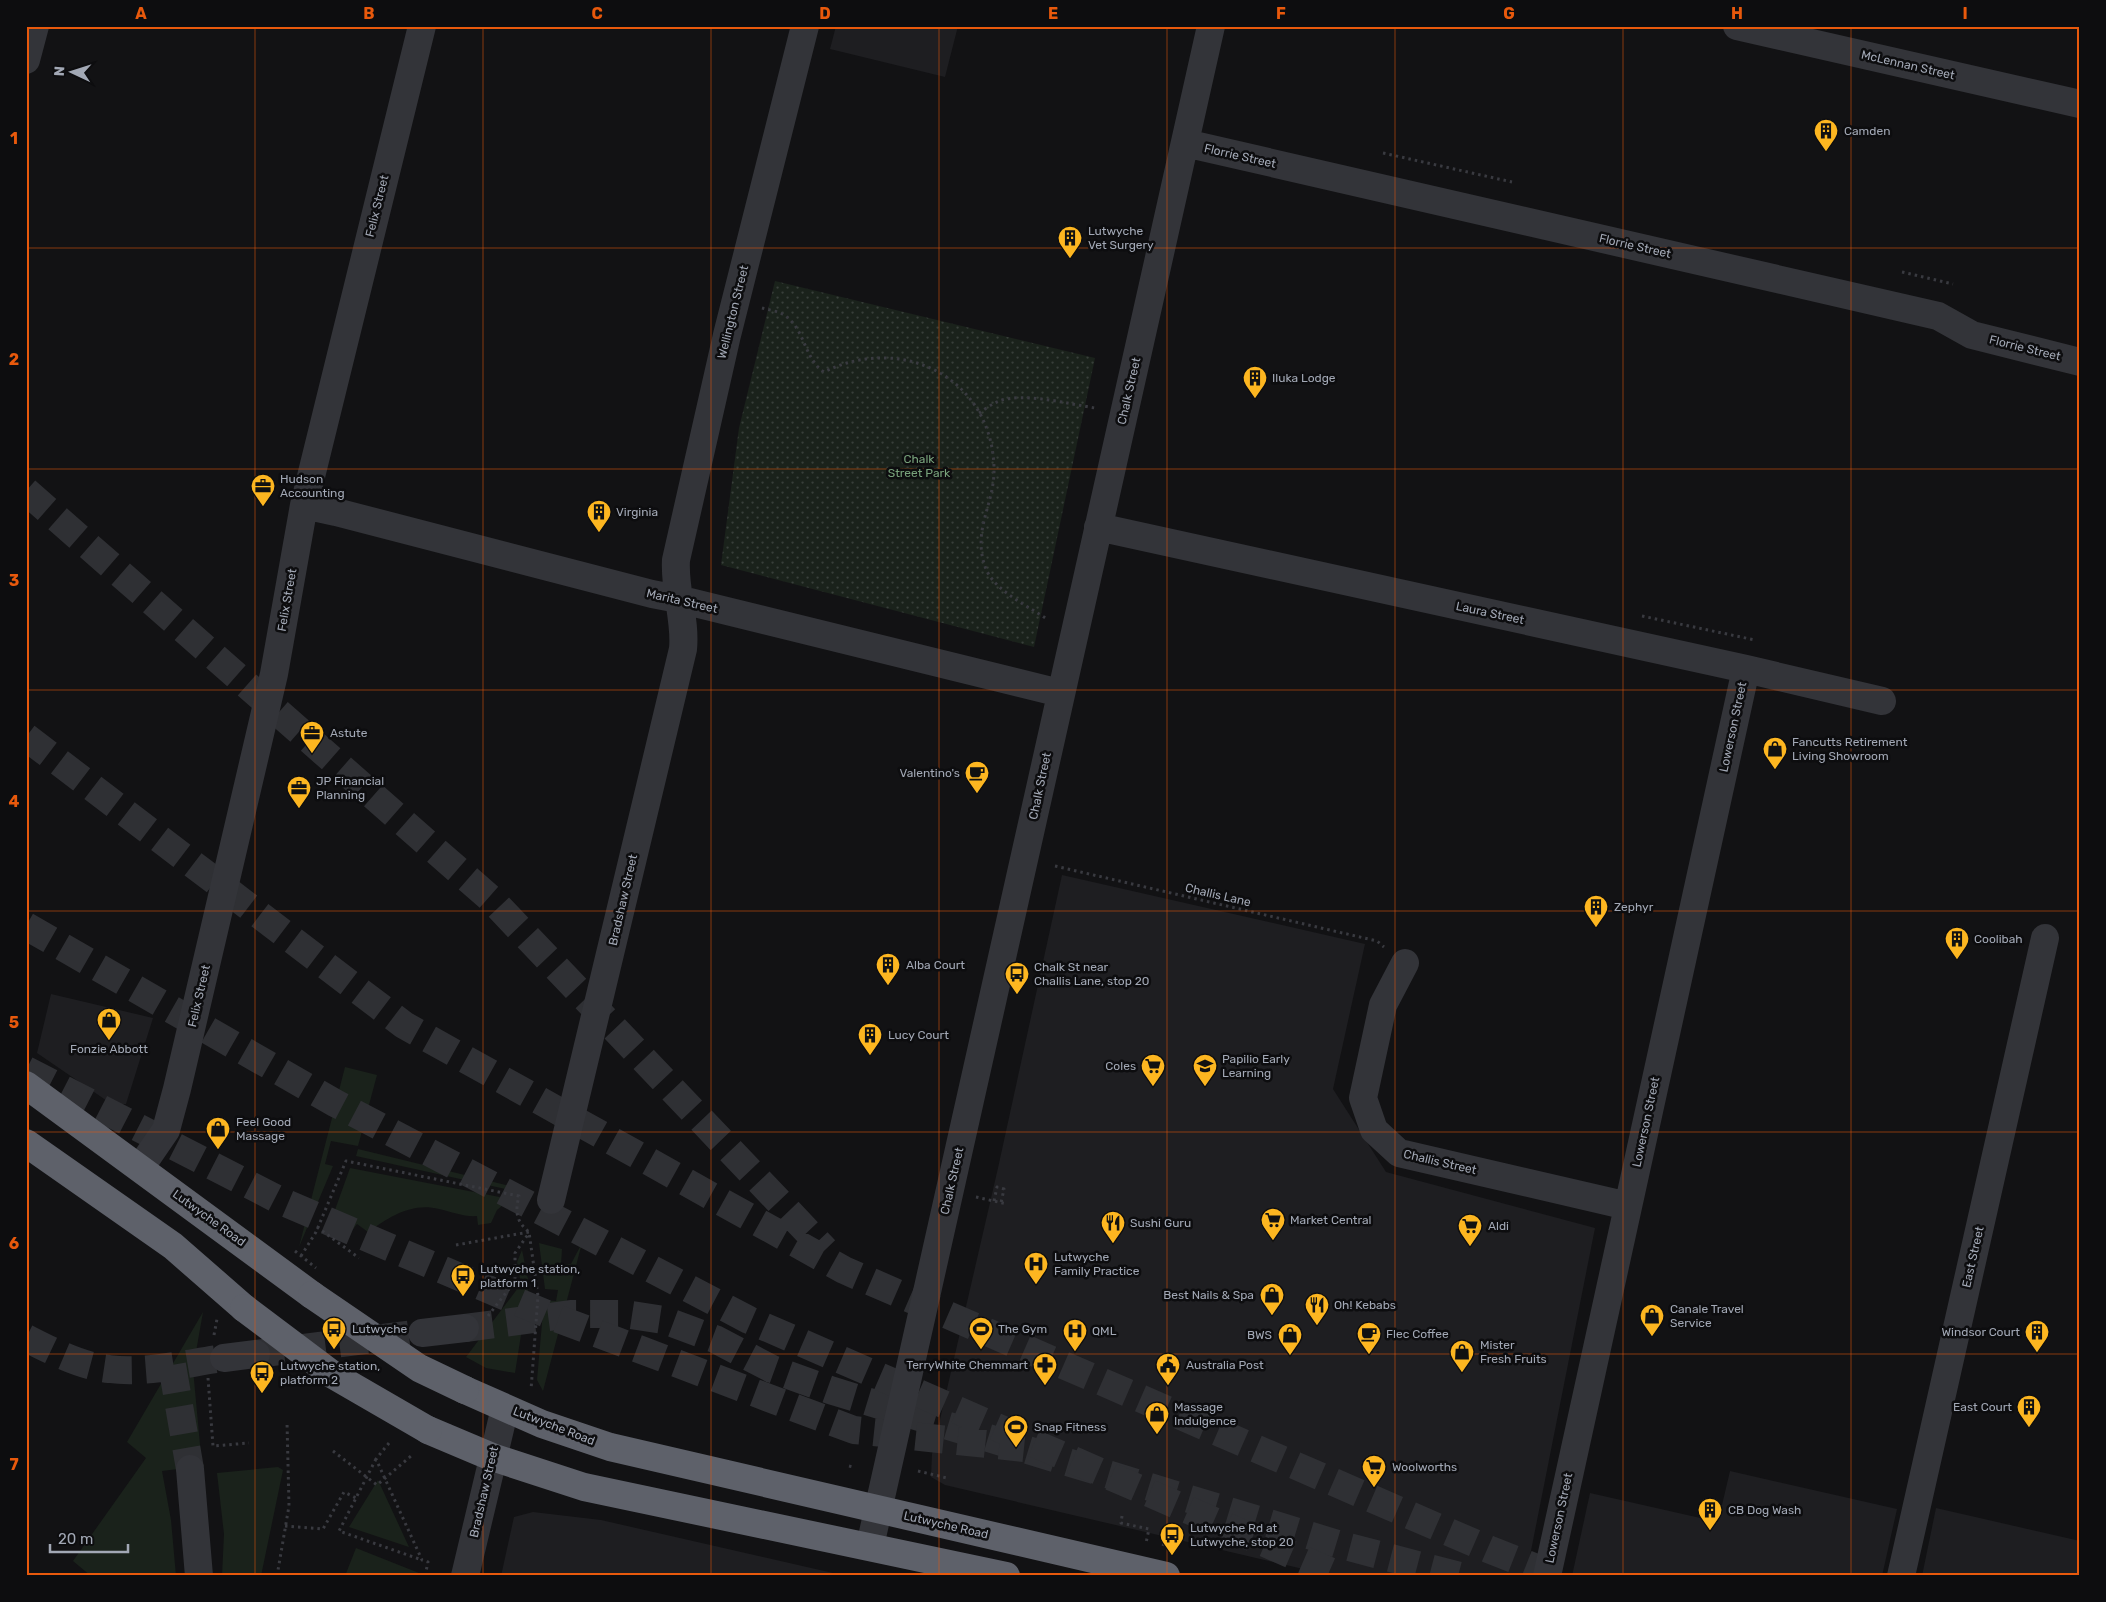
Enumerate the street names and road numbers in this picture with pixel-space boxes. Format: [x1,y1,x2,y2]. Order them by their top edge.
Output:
street label: McLennan Street [1860,47,1956,83]
street label: Florrie Street [1203,141,1278,171]
street label: Felix Street [363,173,392,239]
street label: Florrie Street [1598,231,1673,261]
street label: Wellington Street [715,264,751,360]
street label: Florrie Street [1988,332,2062,364]
street label: Chalk Street [1114,356,1144,426]
street label: Felix Street [275,567,299,632]
street label: Marita Street [645,586,719,616]
street label: Laura Street [1455,599,1526,627]
street label: Lowerson Street [1717,680,1749,773]
street label: Chalk Street [1026,751,1054,821]
street label: Bradshaw Street [606,853,640,947]
street label: Challis Lane [1184,881,1253,909]
street label: Felix Street [185,963,213,1029]
street label: Lowerson Street [1630,1075,1662,1168]
street label: Chalk Street [937,1146,967,1216]
street label: Challis Street [1402,1147,1478,1177]
street label: Lutwyche Road [170,1187,248,1249]
street label: East Street [1959,1225,1987,1289]
street label: Lutwyche Road [511,1404,597,1448]
street label: Bradshaw Street [467,1445,501,1539]
street label: Lowerson Street [1543,1471,1575,1564]
street label: Lutwyche Road [902,1508,990,1542]

